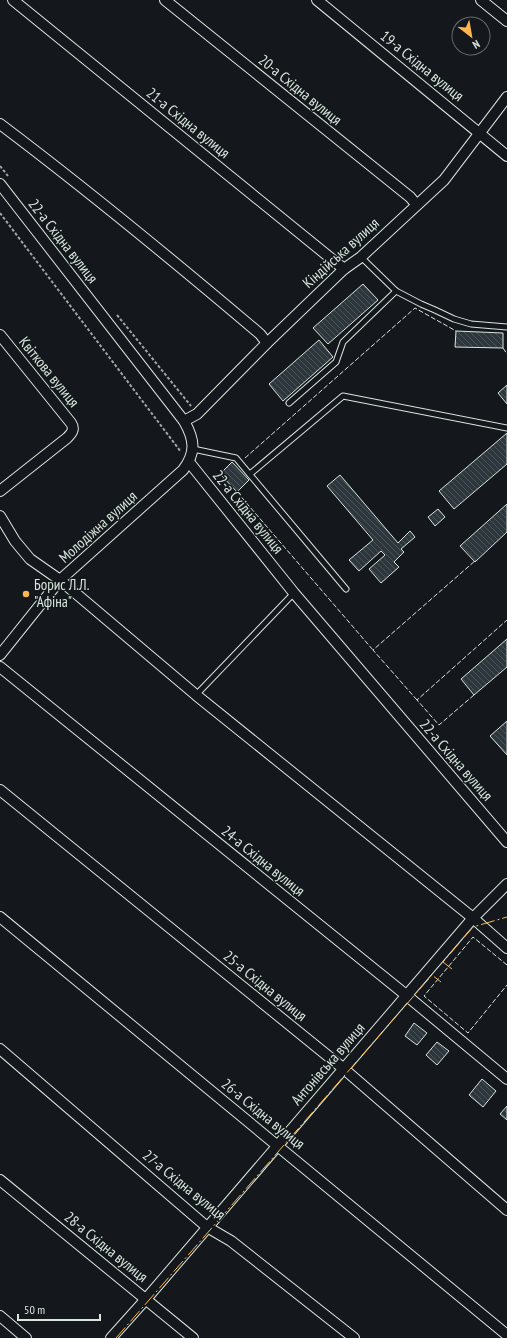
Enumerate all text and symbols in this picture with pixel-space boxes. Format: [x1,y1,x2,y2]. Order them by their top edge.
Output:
north arrow [451,16,491,56]
street label: 19-а Східна вулиця [377,26,468,105]
text: N [470,37,482,52]
street label: 20-а Східна вулиця [255,50,346,129]
street label: 21-а Східна вулиця [143,83,234,162]
street label: 22-а Східна вулиця [25,195,102,287]
street label: Кіндійська вулиця [299,213,383,292]
street label: Квіткова вулиця [15,332,84,411]
street label: 22-а Східна вулиця [209,466,288,557]
street label: Молодіжна вулиця [55,486,141,567]
place label: Борис Л.Л. "Афіна" [34,575,90,611]
marker: Борис Л.Л. "Афіна" [21,589,31,599]
street label: 22-а Східна вулиця [416,715,497,805]
street label: 24-а Східна вулиця [218,821,309,900]
street label: 25-а Східна вулиця [220,946,311,1025]
street label: Антонівська вулиця [287,1018,369,1109]
street label: 26-а Східна вулиця [218,1074,309,1153]
street label: 27-а Східна вулиця [139,1145,230,1224]
street label: 28-а Східна вулиця [61,1207,152,1286]
scale bar [18,1296,100,1322]
text: 50 m [24,1302,45,1317]

